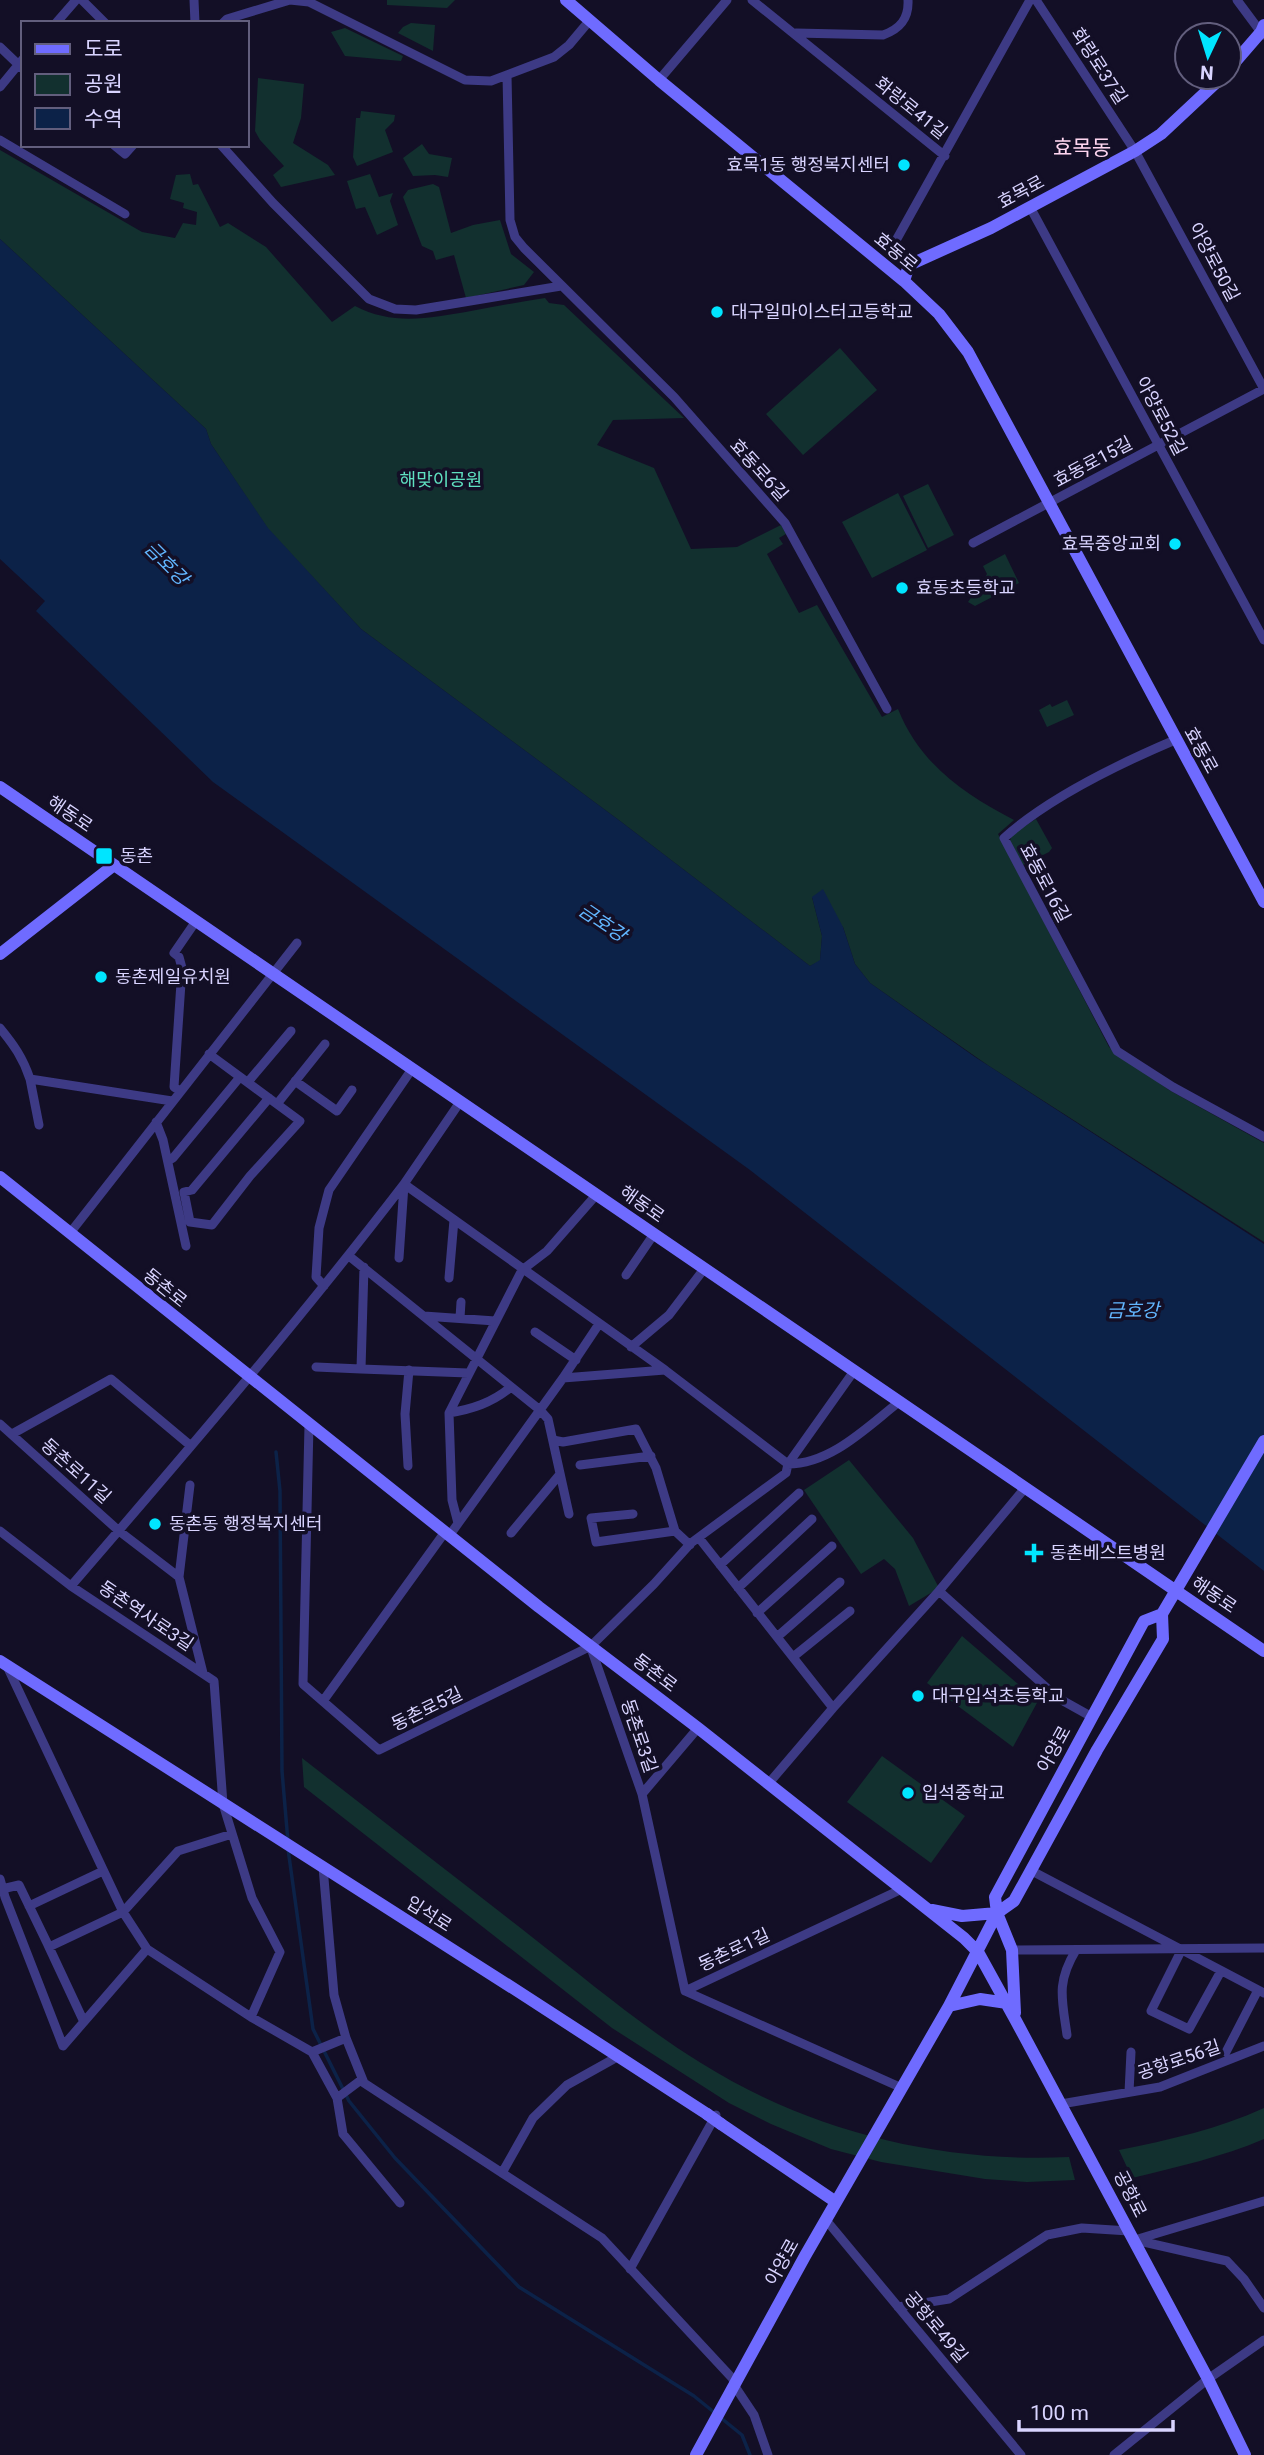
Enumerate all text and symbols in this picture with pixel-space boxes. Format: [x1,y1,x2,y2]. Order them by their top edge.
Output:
legend [21,21,248,147]
north arrow [1173,21,1243,91]
street label: 화랑로37길 [1067,24,1132,108]
text: 도로 [84,37,123,61]
text: N [1199,61,1214,84]
text: 공원 [84,72,123,96]
street label: 화랑로41길 [871,72,952,143]
text: 수역 [84,107,123,131]
district label: 효목동 [1053,136,1111,160]
place label: 효목1동 행정복지센터 [726,154,890,175]
marker: 효목1동 행정복지센터 [896,157,912,173]
street label: 효목로 [994,171,1048,212]
street label: 아양로50길 [1185,219,1244,305]
street label: 효동로 [871,228,922,276]
place label: 대구일마이스터고등학교 [731,301,913,322]
marker: 대구일마이스터고등학교 [709,304,725,320]
street label: 아양로52길 [1132,373,1191,459]
street label: 효동로15길 [1050,432,1136,491]
street label: 효동로6길 [726,434,793,505]
park label: 해맞이공원 [400,469,482,490]
place label: 효목중앙교회 [1062,533,1161,554]
marker: 효목중앙교회 [1167,536,1183,552]
water label: 금호강 [140,537,195,592]
place label: 효동초등학교 [916,577,1015,598]
marker: 효동초등학교 [894,580,910,596]
street label: 효동로 [1180,723,1223,777]
street label: 해동로 [44,791,97,836]
street label: 효동로16길 [1016,840,1075,926]
place label: 동촌 [120,845,153,866]
marker: 동촌 [94,846,114,866]
water label: 금호강 [575,898,633,948]
place label: 동촌제일유치원 [115,966,231,987]
marker: 동촌제일유치원 [93,969,109,985]
street label: 해동로 [616,1181,669,1226]
street label: 동촌로 [139,1264,191,1311]
water label: 금호강 [1107,1299,1162,1322]
street label: 동촌로11길 [37,1434,115,1507]
place label: 동촌동 행정복지센터 [169,1513,323,1534]
marker: 동촌동 행정복지센터 [147,1516,163,1532]
place label: 동촌베스트병원 [1050,1542,1166,1563]
marker: 동촌베스트병원 [1024,1543,1044,1563]
street label: 해동로 [1188,1572,1241,1617]
street label: 동촌역사로3길 [95,1576,198,1655]
street label: 동촌로 [629,1649,681,1696]
street label: 동촌로5길 [388,1682,466,1735]
place label: 대구입석초등학교 [932,1685,1064,1706]
marker: 대구입석초등학교 [910,1688,926,1704]
street label: 동촌로3길 [617,1696,662,1775]
street label: 아양로 [1032,1722,1075,1776]
place label: 입석중학교 [922,1782,1005,1803]
marker: 입석중학교 [900,1785,916,1801]
street label: 입석로 [403,1892,456,1936]
street label: 동촌로1길 [695,1924,773,1975]
street label: 공항로56길 [1135,2036,1223,2084]
street label: 공항로 [1110,2167,1151,2221]
street label: 아양로 [760,2235,803,2289]
street label: 공항로49길 [901,2287,972,2367]
scale bar [1019,2388,1173,2432]
text: 100 m [1030,2401,1089,2425]

